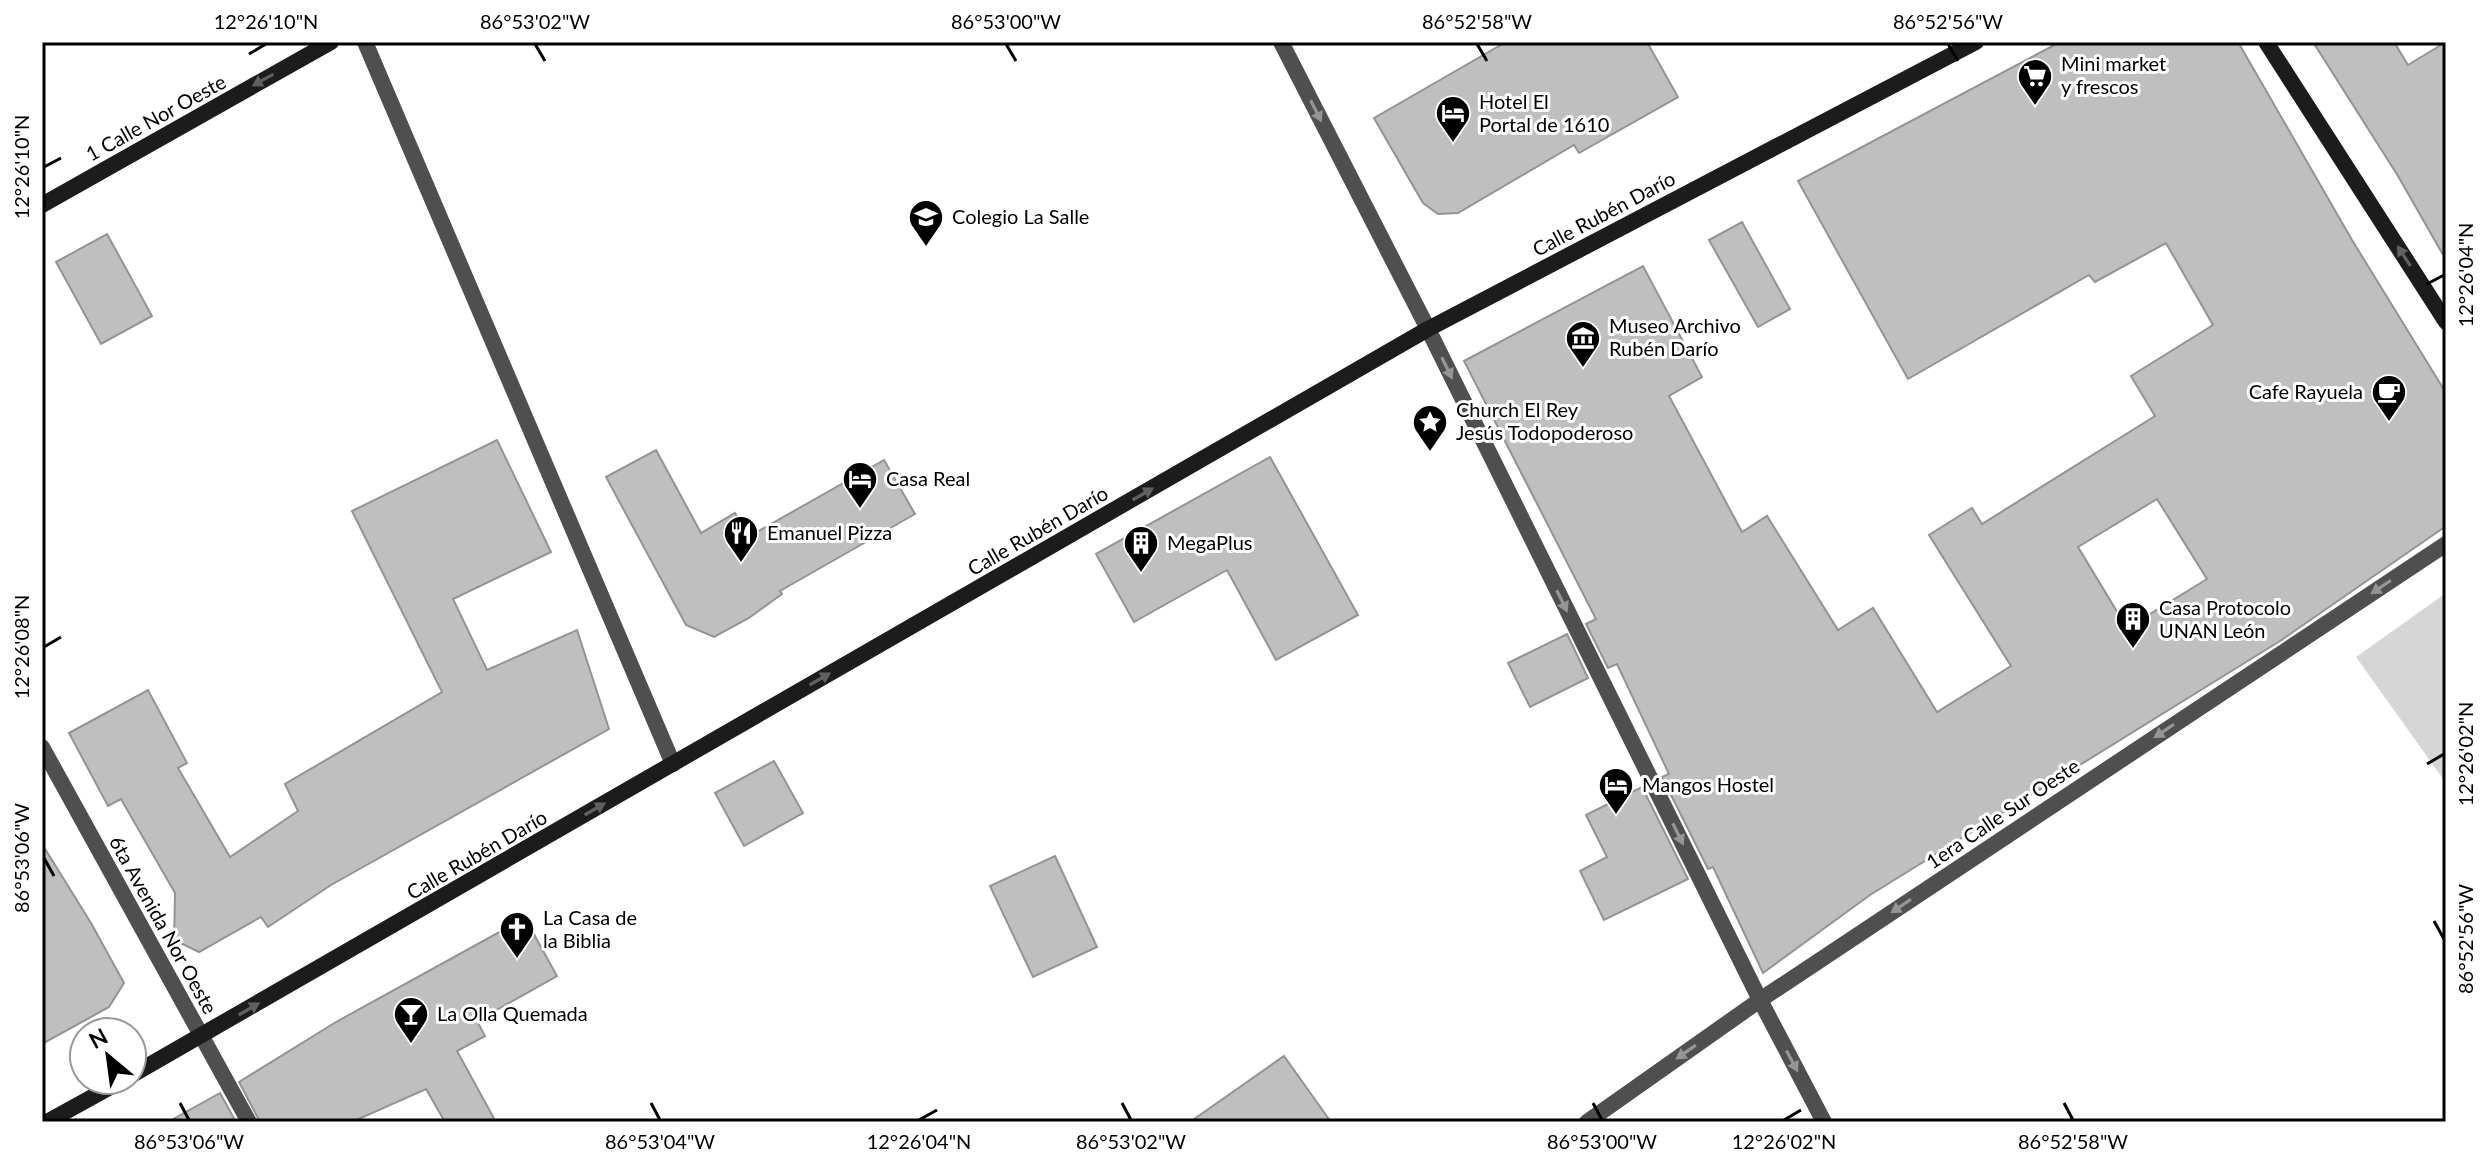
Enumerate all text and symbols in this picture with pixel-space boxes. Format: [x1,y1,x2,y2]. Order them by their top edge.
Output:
text: 12°26'10"N [214,9,318,33]
text: 86°53'02"W [480,9,590,33]
text: 86°53'00"W [951,9,1061,33]
text: 86°52'58"W [1422,9,1532,33]
text: 86°52'56"W [1893,9,2003,33]
place label: Mini market y frescos [2061,51,2166,98]
supermarket icon: Mini market y frescos [2016,57,2054,107]
street label: 1 Calle Nor Oeste [81,69,230,165]
one-way arrow [252,73,275,87]
place label: Hotel El Portal de 1610 [1479,89,1609,136]
hotel icon: Hotel El Portal de 1610 [1434,94,1472,144]
one-way arrow [1310,100,1323,123]
text: 12°26'10"N [9,115,33,219]
street label: Calle Rubén Darío [1528,165,1679,261]
school or university icon: Colegio La Salle [907,198,945,248]
place label: Colegio La Salle [952,204,1089,228]
text: 12°26'04"N [2453,223,2477,327]
one-way arrow [2397,245,2411,267]
place label: Museo Archivo Rubén Darío [1609,313,1741,360]
museum icon: Museo Archivo Rubén Darío [1564,319,1602,369]
one-way arrow [1440,356,1454,380]
cafe icon: Cafe Rayuela [2370,373,2408,423]
place label: Cafe Rayuela [2249,379,2363,403]
place label: Church El Rey Jesús Todopoderoso [1456,397,1633,444]
place icon: Church El Rey Jesús Todopoderoso [1411,403,1449,453]
hotel icon: Casa Real [841,460,879,510]
place label: Casa Real [886,466,970,490]
street label: Calle Rubén Darío [963,480,1112,580]
one-way arrow [1132,487,1154,501]
restaurant icon: Emanuel Pizza [722,514,760,564]
place label: Emanuel Pizza [767,520,892,544]
building icon: MegaPlus [1122,524,1160,574]
place label: MegaPlus [1167,530,1252,554]
one-way arrow [2370,579,2392,594]
one-way arrow [1556,590,1569,613]
text: 12°26'08"N [9,595,33,699]
place label: Casa Protocolo UNAN León [2159,595,2291,642]
building icon: Casa Protocolo UNAN León [2114,600,2152,650]
one-way arrow [809,672,831,686]
text: 12°26'02"N [2453,702,2477,806]
one-way arrow [2154,723,2175,738]
street label: 1era Calle Sur Oeste [1921,753,2083,873]
hotel icon: Mangos Hostel [1597,766,1635,816]
place label: Mangos Hostel [1642,772,1774,796]
one-way arrow [584,802,606,816]
text: 86°53'06"W [9,803,33,913]
street label: Calle Rubén Darío [402,804,551,904]
one-way arrow [1671,823,1685,846]
street label: 6ta Avenida Nor Oeste [105,831,223,1018]
text: 86°52'56"W [2453,884,2477,994]
one-way arrow [1891,898,1912,913]
place label: La Casa de la Biblia [543,905,637,952]
church icon: La Casa de la Biblia [498,910,536,960]
bar icon: La Olla Quemada [392,995,430,1045]
place label: La Olla Quemada [437,1001,588,1025]
one-way arrow [238,1003,260,1017]
north arrow [68,1016,148,1096]
text: N [84,1022,112,1054]
one-way arrow [1676,1044,1697,1059]
one-way arrow [1786,1049,1799,1072]
text: 86°53'06"W [134,1129,244,1153]
text: 86°53'04"W [605,1129,715,1153]
text: 12°26'04"N [867,1129,971,1153]
text: 86°53'02"W [1076,1129,1186,1153]
text: 86°53'00"W [1547,1129,1657,1153]
text: 12°26'02"N [1732,1129,1836,1153]
text: 86°52'58"W [2018,1129,2128,1153]

